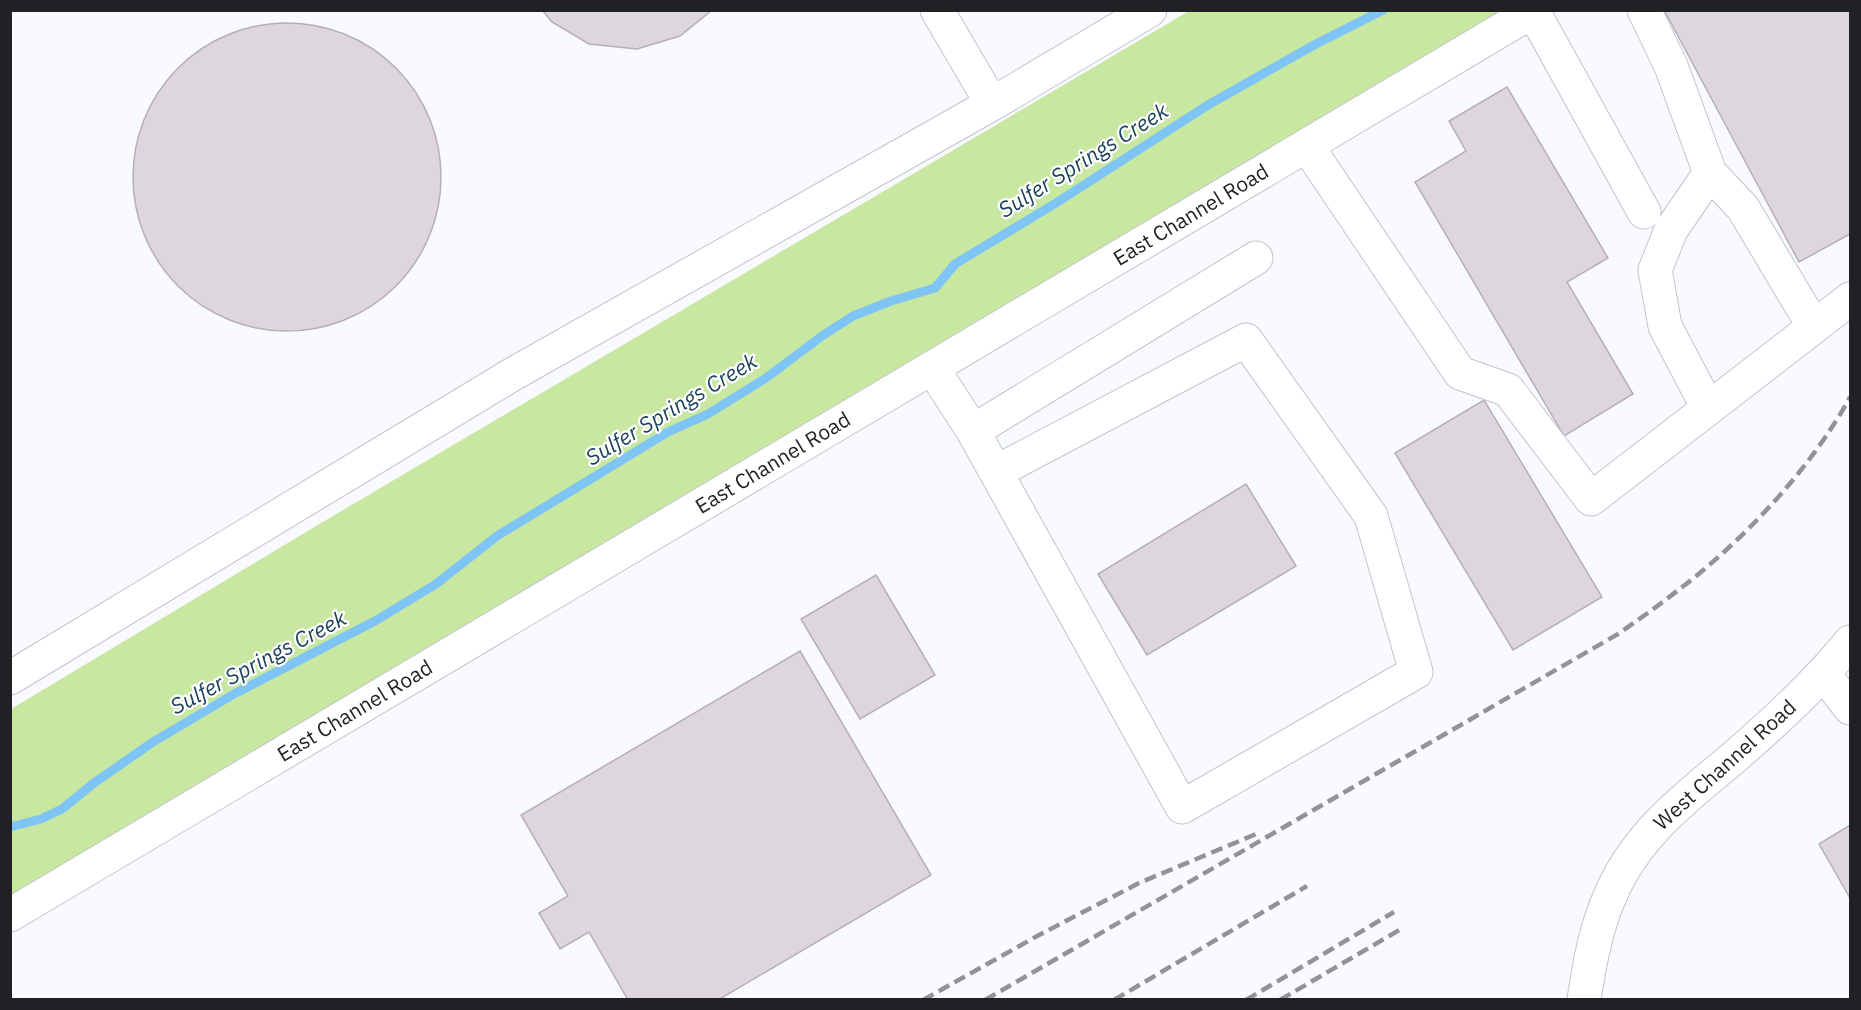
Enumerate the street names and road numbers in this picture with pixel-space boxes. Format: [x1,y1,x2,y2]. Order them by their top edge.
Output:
street label: East Channel Road [1108,157,1273,272]
street label: East Channel Road [690,405,855,520]
street label: East Channel Road [272,653,437,768]
street label: West Channel Road [1647,693,1802,836]

